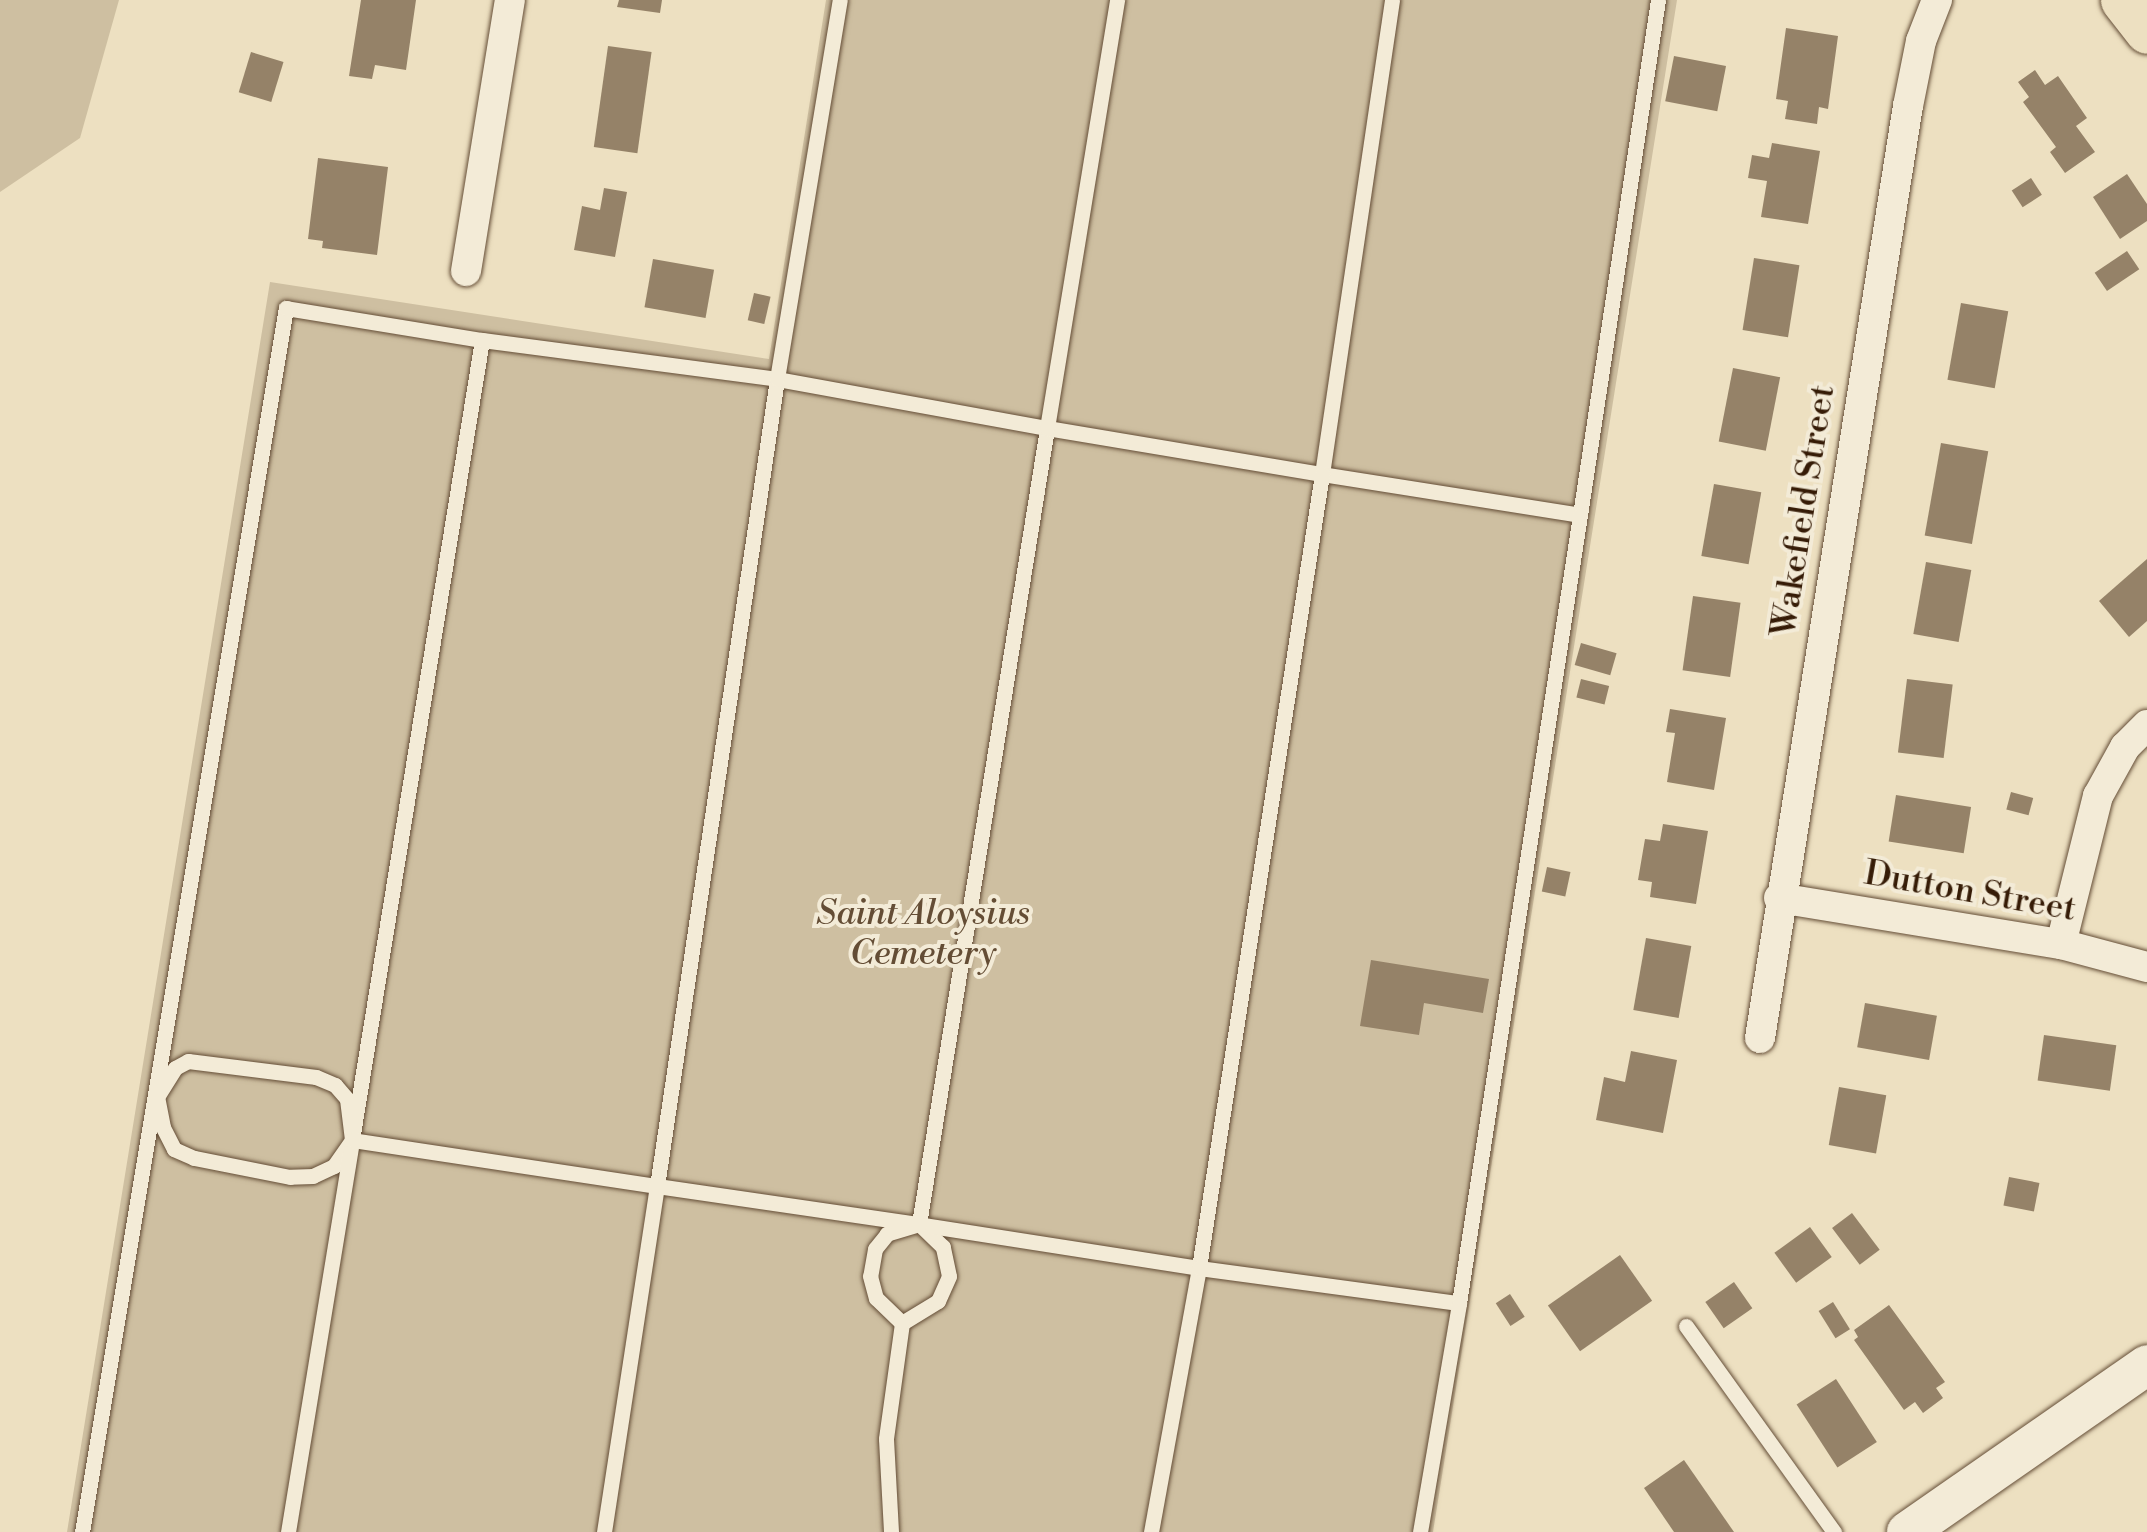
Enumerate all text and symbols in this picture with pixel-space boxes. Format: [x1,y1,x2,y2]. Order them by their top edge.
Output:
street label: Wakefield Street [1763,382,1845,640]
street label: Dutton Street [1861,853,2079,931]
park label: Saint Aloysius Cemetery [816,893,1030,975]

